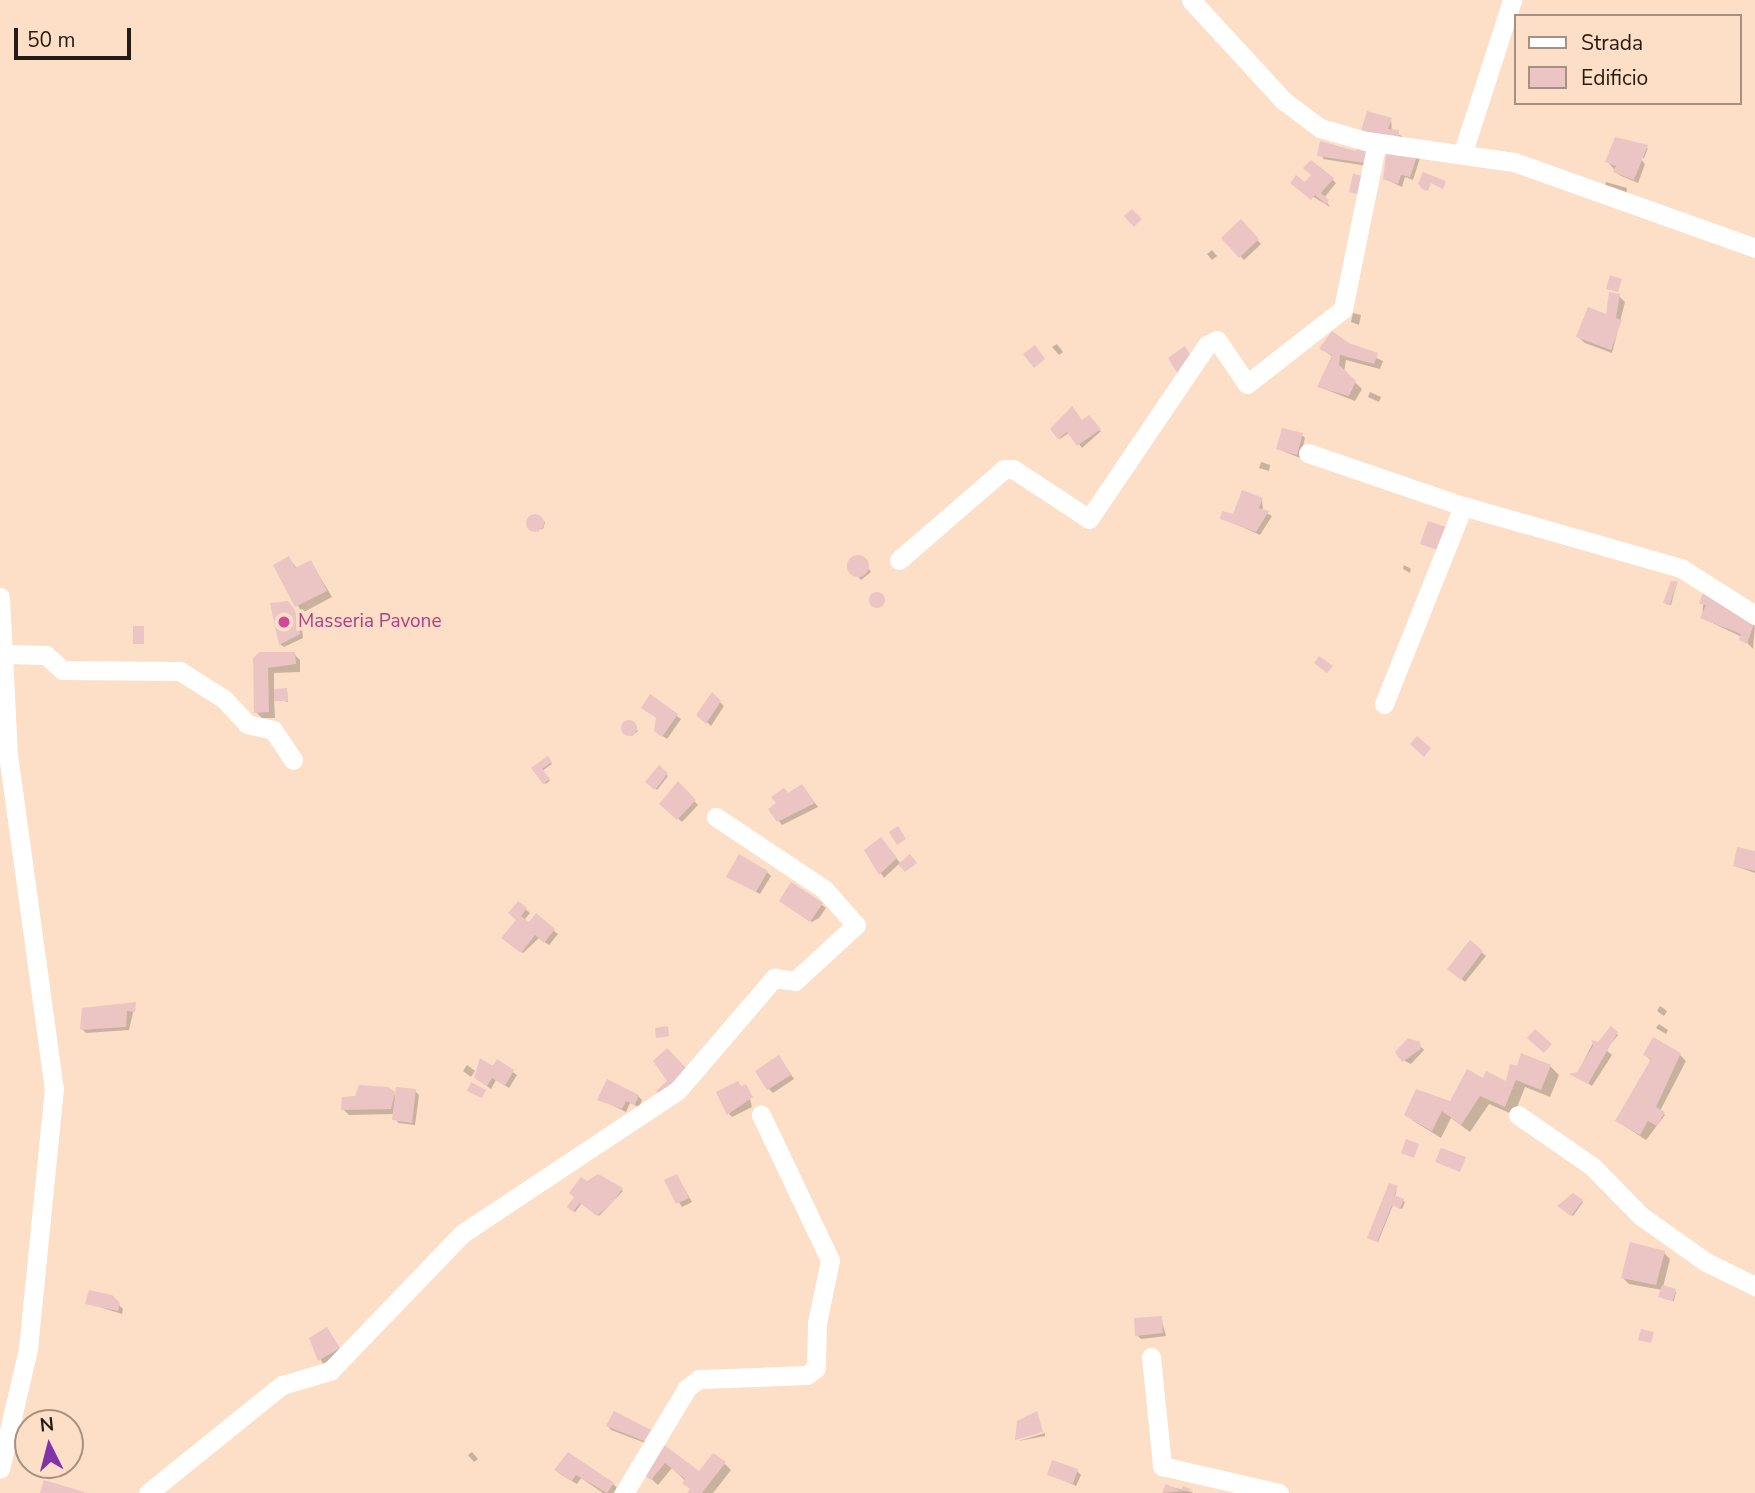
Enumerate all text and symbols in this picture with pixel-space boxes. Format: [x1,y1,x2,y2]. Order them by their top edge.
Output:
scale bar [18,14,135,58]
legend [1514,14,1741,105]
text: 50 m [27,26,76,54]
text: Strada [1581,29,1643,57]
text: Edificio [1581,64,1648,92]
place label: Masseria Pavone [298,611,442,633]
marker: Masseria Pavone [276,614,292,630]
north arrow [14,1409,84,1479]
text: N [39,1411,55,1439]

